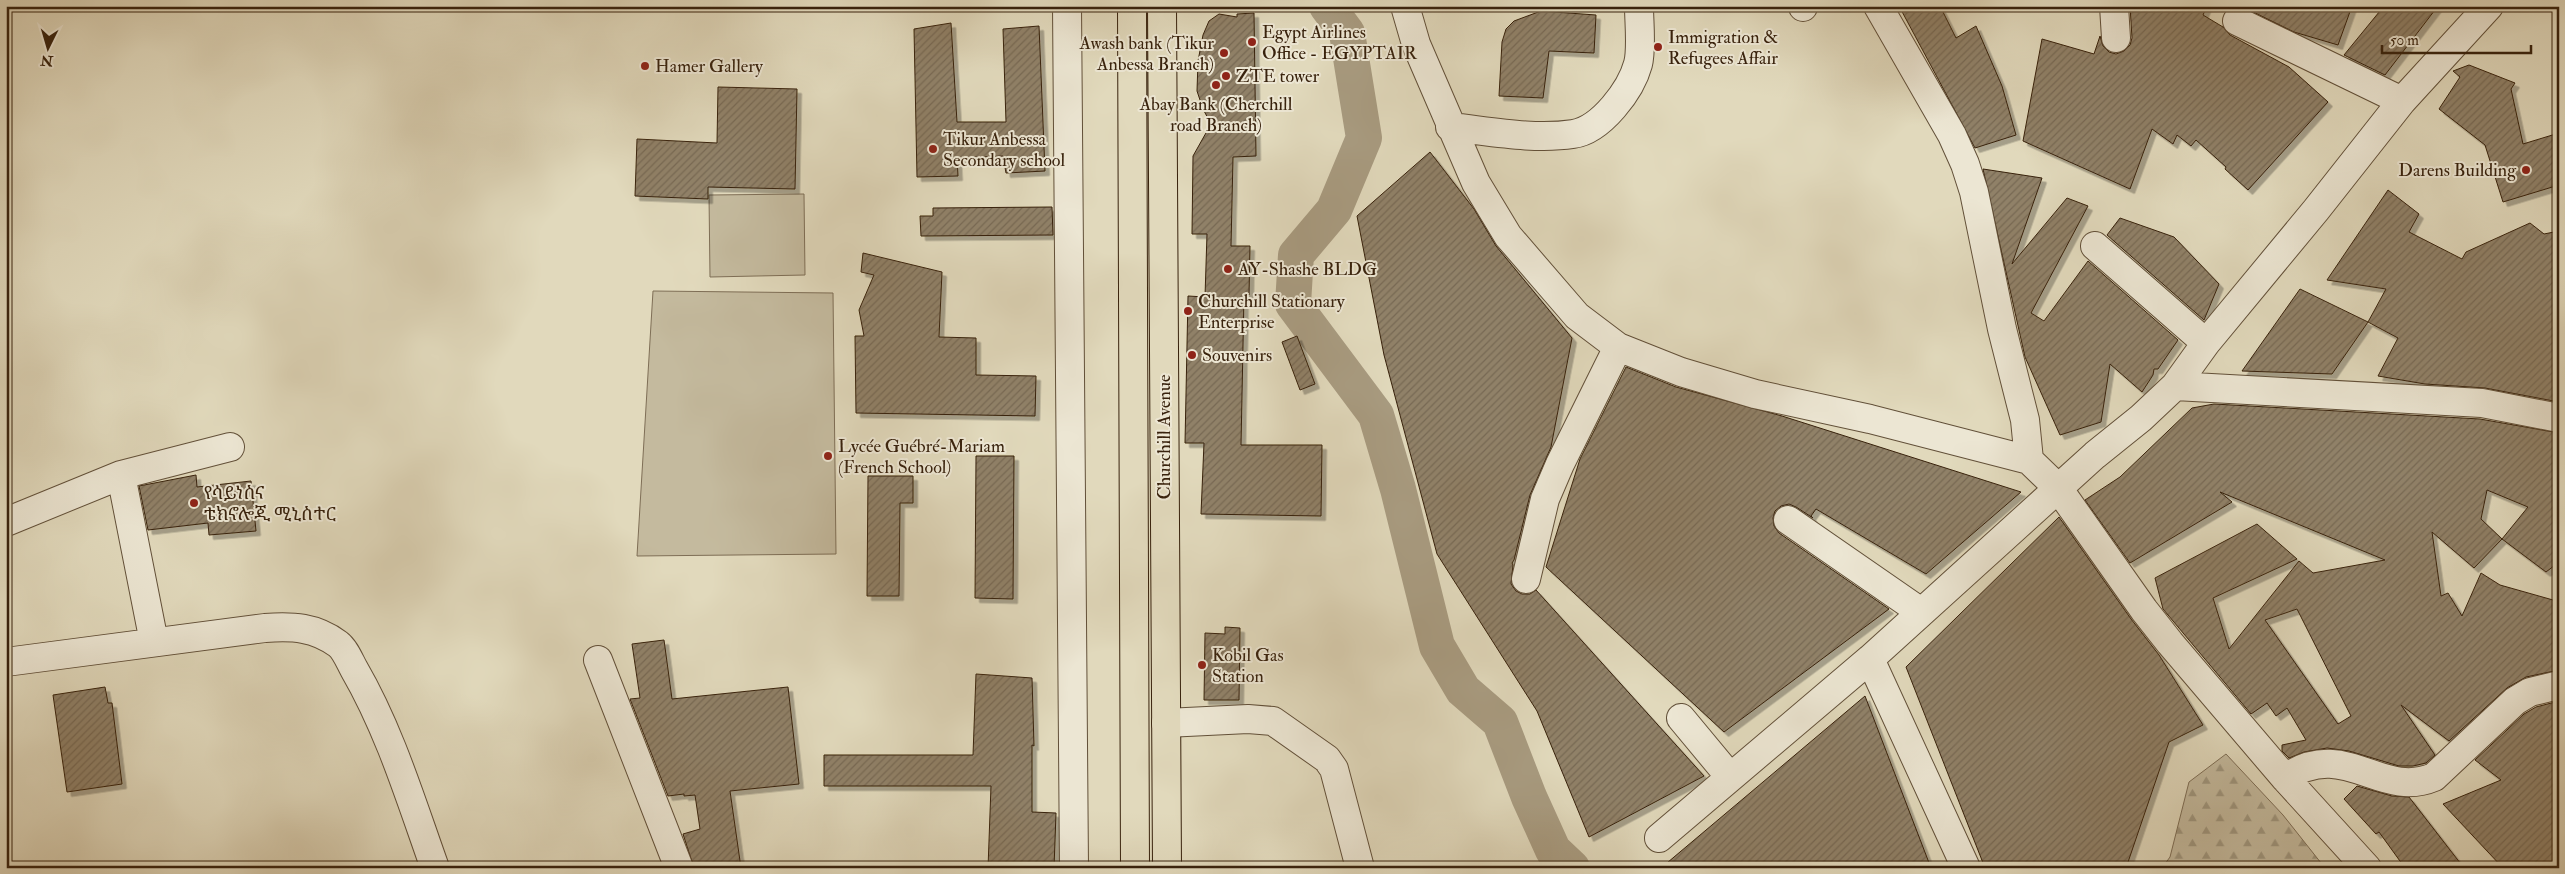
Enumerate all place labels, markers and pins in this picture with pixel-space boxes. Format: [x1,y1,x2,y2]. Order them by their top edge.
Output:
place label: Egypt Airlines Office - EGYPTAIR [1262,21,1418,65]
place label: Immigration & Refugees Affair [1668,26,1778,70]
place label: Awash bank (Tikur Anbessa Branch) [1078,32,1214,76]
marker: Egypt Airlines Office - EGYPTAIR [1246,36,1258,48]
marker: Immigration & Refugees Affair [1652,41,1664,53]
marker: Awash bank (Tikur Anbessa Branch) [1218,47,1230,59]
place label: Hamer Gallery [655,55,764,78]
marker: Hamer Gallery [639,60,651,72]
place label: ZTE tower [1236,65,1319,88]
marker: ZTE tower [1220,70,1232,82]
marker: Abay Bank (Cherchill road Branch) [1210,79,1222,91]
place label: Abay Bank (Cherchill road Branch) [1139,93,1293,137]
place label: Tikur Anbessa Secondary school [943,128,1065,172]
marker: Tikur Anbessa Secondary school [927,143,939,155]
place label: Darens Building [2398,159,2517,182]
marker: Darens Building [2520,164,2532,176]
place label: AY-Shashe BLDG [1237,258,1377,281]
marker: AY-Shashe BLDG [1222,263,1234,275]
place label: Churchill Stationary Enterprise [1198,290,1346,334]
marker: Churchill Stationary Enterprise [1182,305,1194,317]
place label: Souvenirs [1202,344,1272,367]
marker: Souvenirs [1186,349,1198,361]
place label: Lycée Guébré-Mariam (French School) [838,435,1005,479]
marker: Lycée Guébré-Mariam (French School) [822,450,834,462]
place label: የሳይነስና ቴክኖሎጂ ሚኒስተር [204,482,336,526]
marker: የሳይነስና ቴክኖሎጂ ሚኒስተር [188,497,200,509]
place label: Kobil Gas Station [1212,644,1284,688]
marker: Kobil Gas Station [1196,659,1208,671]

